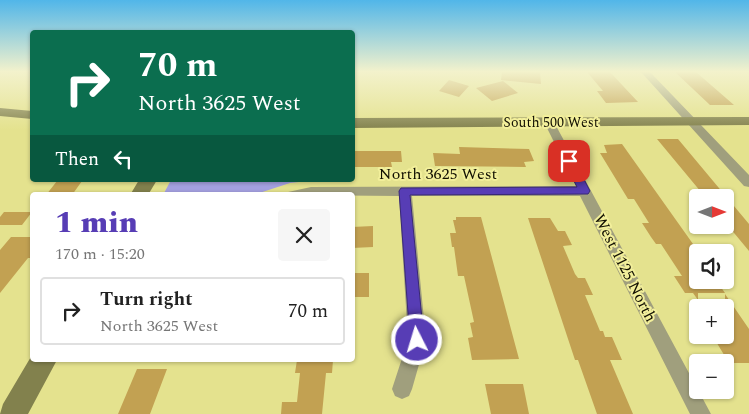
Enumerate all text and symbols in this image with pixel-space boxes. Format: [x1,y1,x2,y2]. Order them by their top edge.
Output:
text: 70 m [138,39,218,92]
icon: right [55,50,120,115]
text: North 3625 West [138,87,301,120]
street label: South 500 West [503,112,599,133]
pin [548,140,590,182]
text: Then [55,145,99,174]
icon: left [109,145,137,173]
icon: arrive [555,147,583,175]
street label: North 3625 West [379,162,497,186]
north arrow [689,189,734,234]
map controls [689,189,734,399]
text: 1 min [55,200,138,246]
button: close [278,209,330,261]
street label: West 1125 North [587,210,663,326]
text: 170 m · 15:20 [55,242,145,266]
button: sound [689,244,734,289]
text: Turn right [100,285,193,314]
icon: right [57,297,85,325]
text: 70 m [288,297,328,326]
button: + [689,299,734,344]
position arrow [390,313,442,365]
text: North 3625 West [100,314,218,338]
button: − [689,354,734,399]

